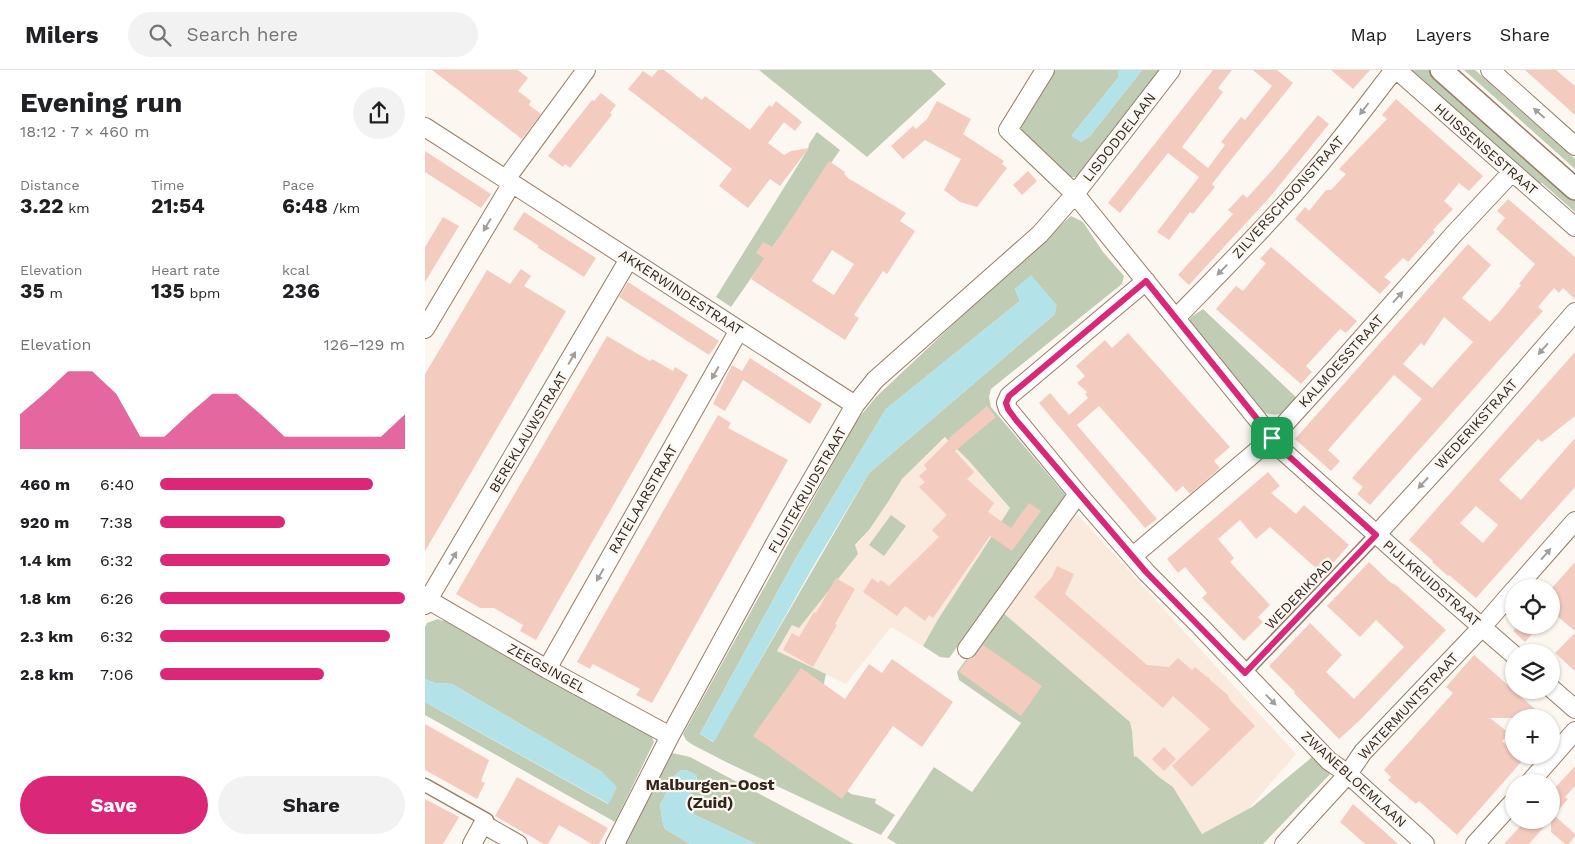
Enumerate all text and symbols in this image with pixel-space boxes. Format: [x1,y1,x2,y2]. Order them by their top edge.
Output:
search box [128,12,478,57]
text: Milers [25,21,98,49]
icon: search [146,21,174,49]
text: Search here [186,23,298,46]
text: Map [1350,24,1387,45]
text: Layers [1415,24,1472,45]
text: Share [1500,24,1550,45]
text: Evening run [20,86,182,119]
button: share [353,87,405,139]
street label: LISDODDELAAN [1079,89,1159,185]
street label: HUISSENSESTRAAT [1431,100,1541,198]
one-way arrow [1359,102,1369,116]
one-way arrow [1532,108,1545,119]
text: 18:12 · 7 × 460 m [20,122,150,141]
street label: ZILVERSCHOONSTRAAT [1229,132,1348,262]
text: Distance [20,177,80,193]
text: Time [151,177,184,193]
text: Pace [282,177,314,193]
text: 3.22 [20,193,64,218]
text: 21:54 [151,193,205,218]
text: 6:48 [282,193,328,218]
text: km [64,200,90,216]
text: /km [328,200,360,216]
one-way arrow [483,219,492,232]
street label: AKKERWINDESTRAAT [616,246,746,338]
text: Elevation [20,262,83,278]
text: Heart rate [151,262,220,278]
text: kcal [282,262,310,278]
one-way arrow [1216,264,1228,276]
text: 35 [20,278,45,303]
text: 135 [151,278,185,303]
text: 236 [282,278,320,303]
text: m [45,285,63,301]
text: bpm [185,285,220,301]
one-way arrow [1392,292,1404,304]
street label: KALMOESSTRAAT [1295,311,1387,411]
text: Elevation [20,335,91,354]
text: 126–129 m [324,335,405,354]
one-way arrow [1537,342,1548,355]
one-way arrow [568,351,576,366]
one-way arrow [711,365,719,380]
street label: BEREKLAUWSTRAAT [486,368,571,495]
street label: WEDERIKSTRAAT [1431,375,1521,472]
pin [1251,417,1293,459]
street label: FLUITEKRUIDSTRAAT [764,424,850,556]
icon: arrive [1258,424,1286,452]
street label: RATELAARSTRAAT [605,441,681,556]
text: 460 m [20,475,70,494]
text: 6:40 [100,475,134,494]
one-way arrow [1417,477,1429,489]
text: 920 m [20,513,69,532]
text: 7:38 [100,513,133,532]
street label: PIJLKRUIDSTRAAT [1380,536,1484,630]
one-way arrow [1540,548,1551,561]
text: 1.4 km [20,551,71,570]
text: 6:32 [100,551,133,570]
one-way arrow [449,551,458,564]
street label: WEDERIKPAD [1262,556,1336,632]
one-way arrow [596,568,605,581]
map controls [1505,579,1560,829]
button: locate [1505,579,1560,634]
text: 1.8 km [20,589,71,608]
text: 6:26 [100,589,134,608]
text: 2.3 km [20,627,73,646]
text: 6:32 [100,627,133,646]
street label: ZEEGSINGEL [505,640,589,696]
button: layers [1505,644,1560,699]
street label: WATERMUNTSTRAAT [1354,649,1462,763]
text: 2.8 km [20,665,74,684]
text: 7:06 [100,665,133,684]
one-way arrow [1265,694,1277,706]
button: + [1505,709,1560,764]
street label: ZWANEBLOEMLAAN [1298,728,1410,830]
button: − [1505,774,1560,829]
district label: Malburgen-Oost (Zuid) [645,775,775,812]
button: Save [20,776,208,834]
button: Share [218,776,405,834]

